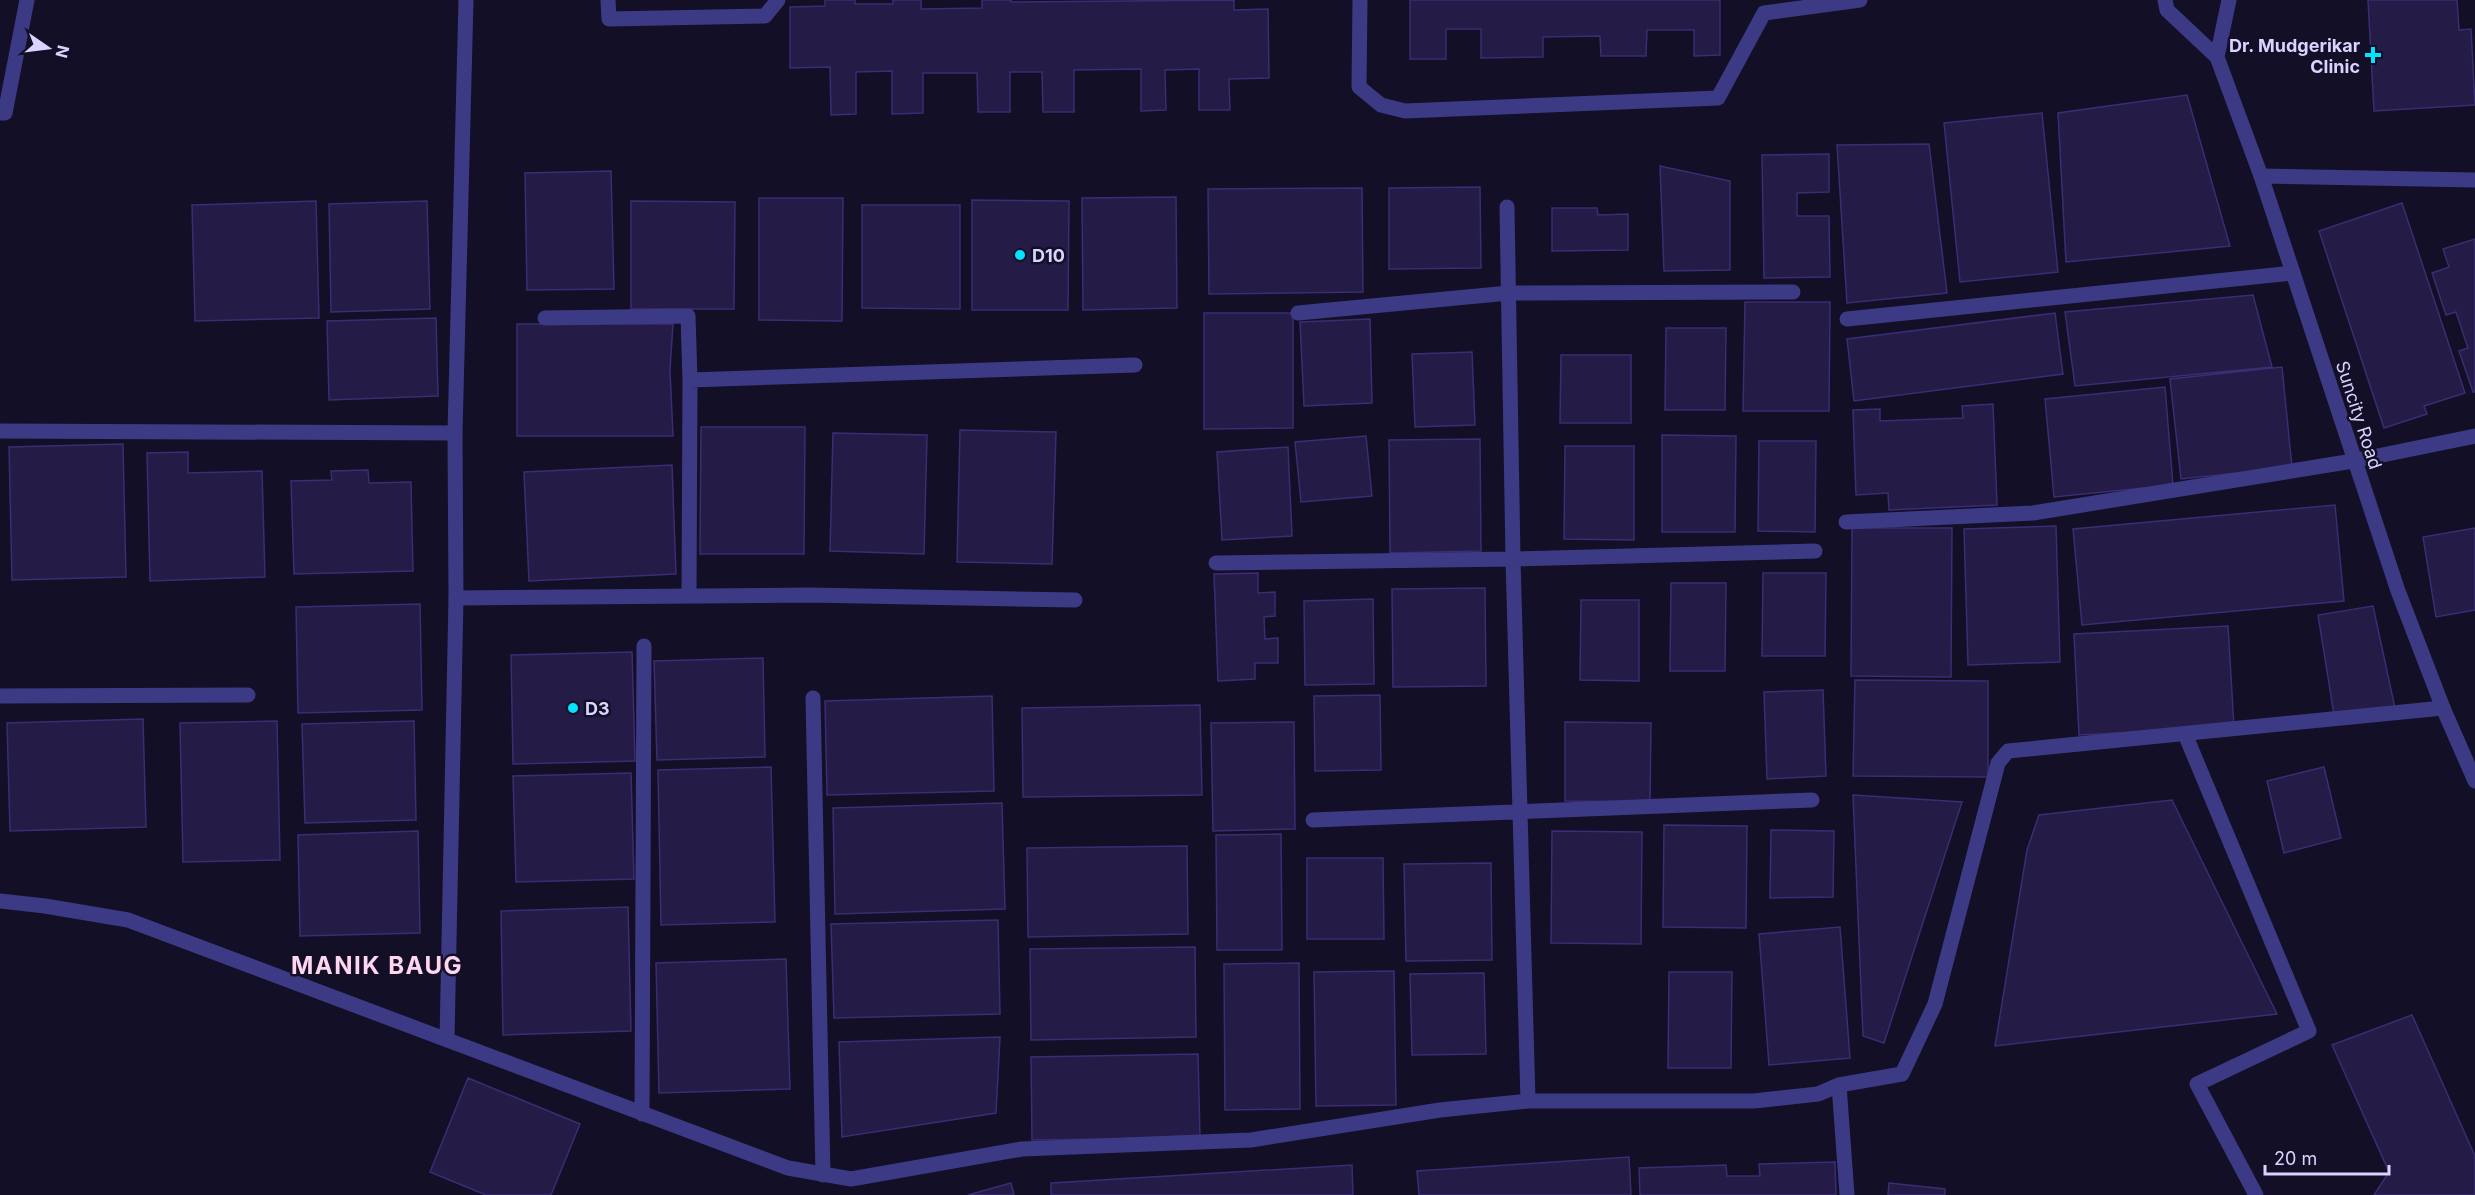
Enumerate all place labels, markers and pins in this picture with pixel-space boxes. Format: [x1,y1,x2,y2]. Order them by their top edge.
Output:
place label: Dr. Mudgerikar Clinic [2229,35,2360,77]
marker: Dr. Mudgerikar Clinic [2364,46,2382,64]
place label: D10 [1032,245,1065,266]
marker: D10 [1013,248,1027,262]
place label: D3 [585,698,610,719]
marker: D3 [566,701,580,715]

